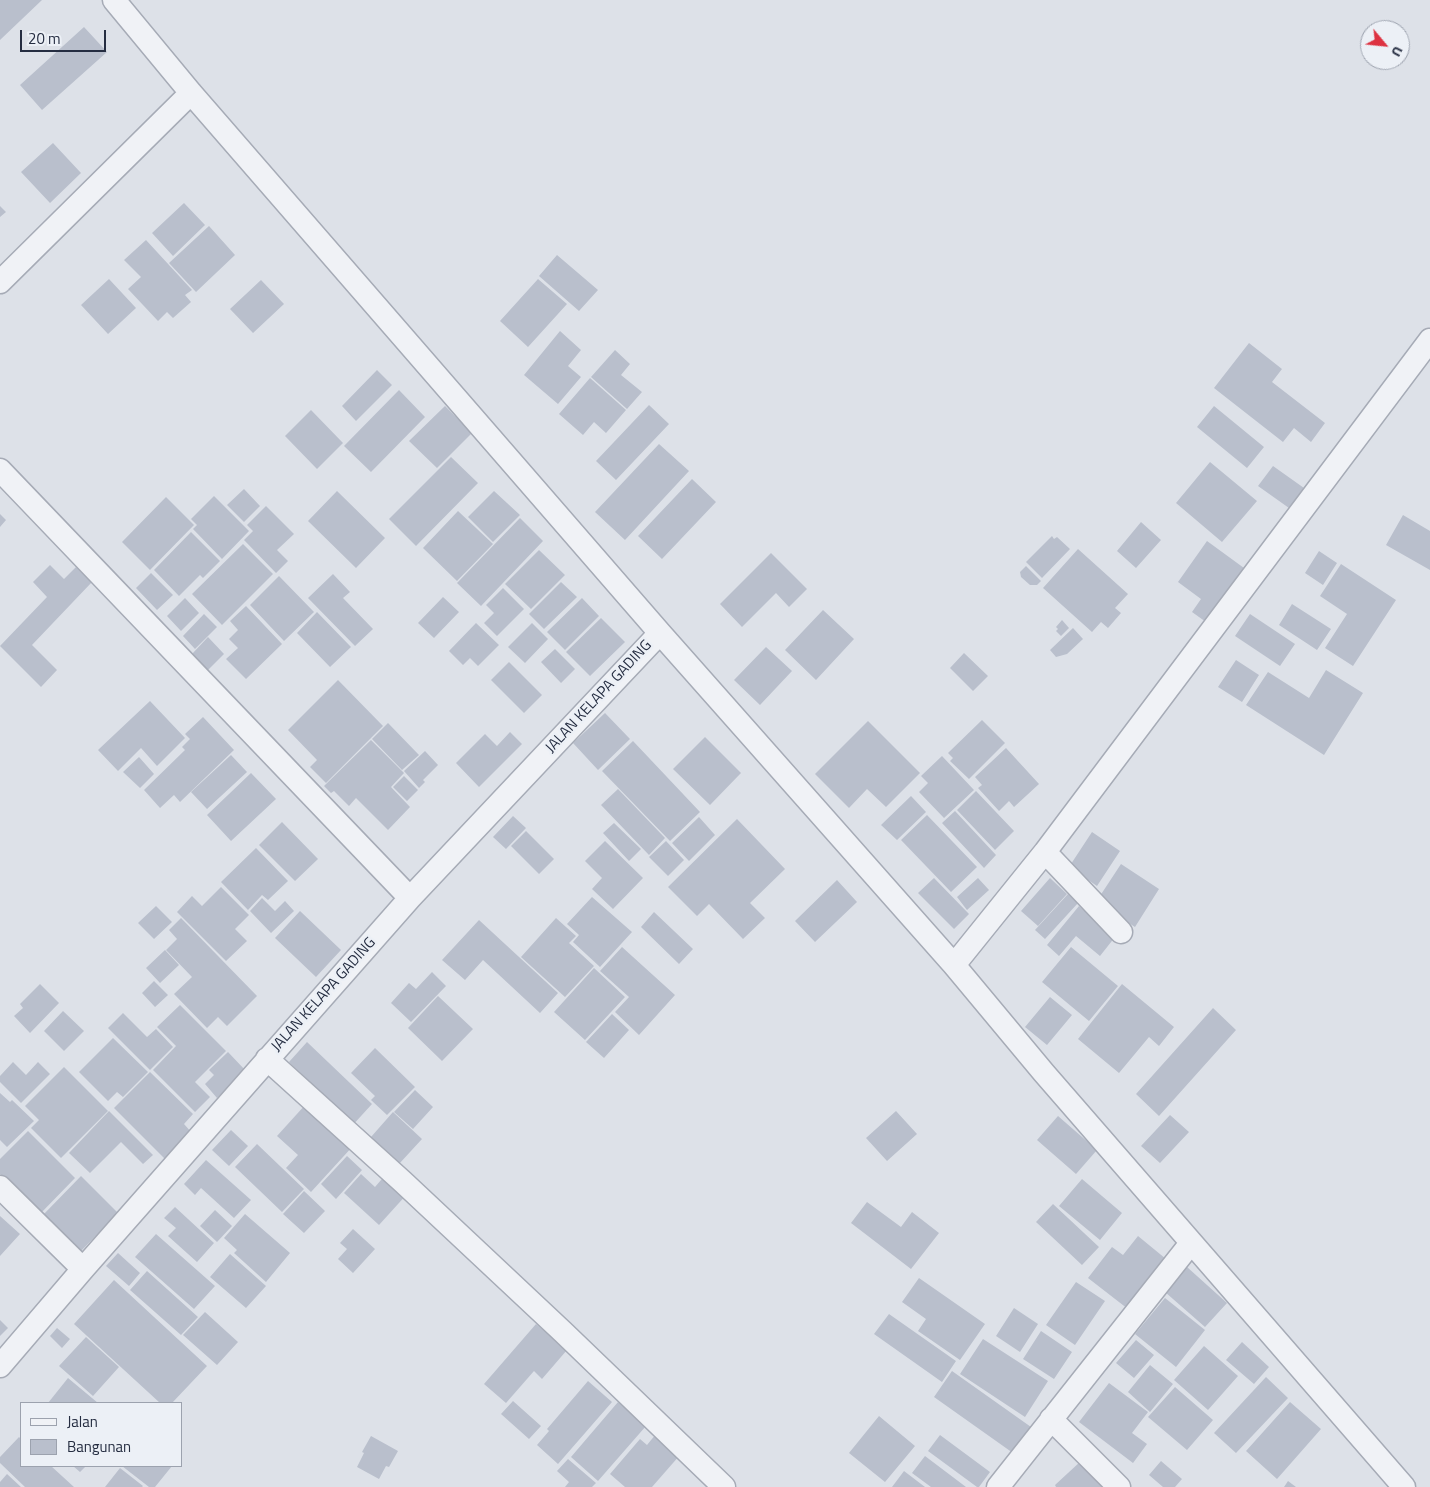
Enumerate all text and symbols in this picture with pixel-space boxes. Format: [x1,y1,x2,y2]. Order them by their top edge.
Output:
scale bar [22,20,109,52]
north arrow [1360,20,1410,70]
text: 20 m [28,27,61,50]
text: U [1386,43,1409,61]
street label: JALAN KELAPA GADING [542,637,656,757]
street label: JALAN KELAPA GADING [268,934,380,1056]
legend [20,1402,182,1467]
text: Jalan [67,1410,98,1433]
text: Bangunan [67,1435,131,1458]

